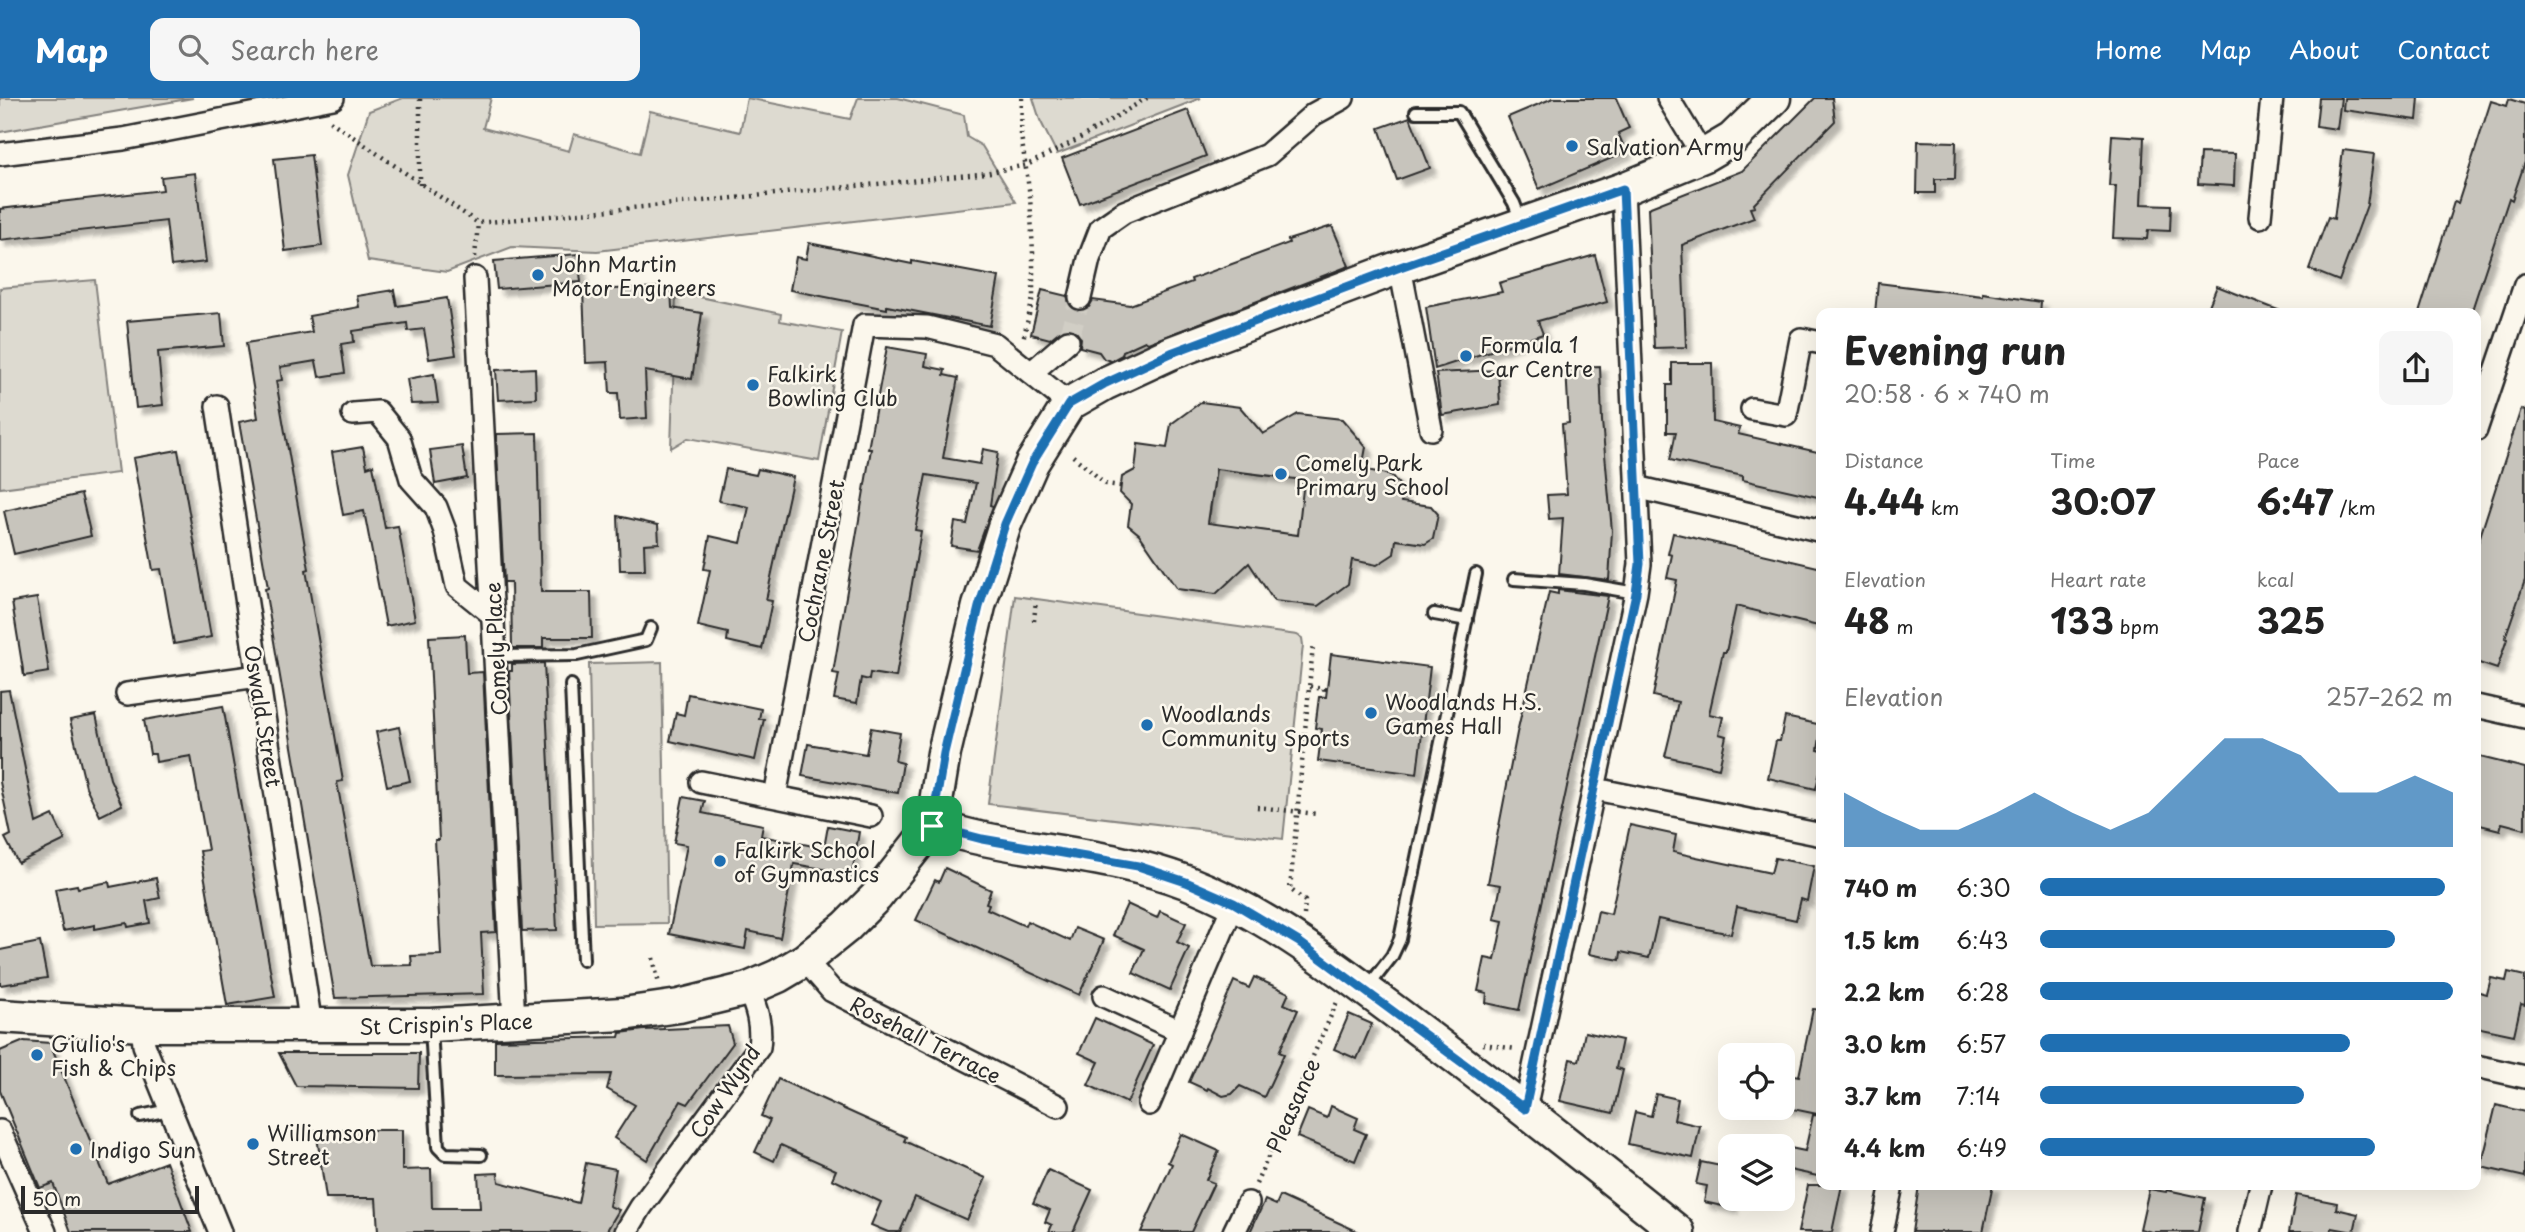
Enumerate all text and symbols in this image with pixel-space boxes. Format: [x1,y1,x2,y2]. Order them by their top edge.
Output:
search box [150,18,640,81]
text: Map [35,24,108,74]
icon: search [174,30,212,68]
text: Search here [230,30,379,69]
text: Home [2095,31,2162,67]
text: Map [2200,31,2251,67]
text: About [2289,31,2359,67]
text: Contact [2397,31,2490,67]
place label: Salvation Army [1586,130,1744,162]
marker: Salvation Army [1564,138,1580,154]
place label: John Martin Motor Engineers [552,247,716,303]
marker: John Martin Motor Engineers [530,267,546,283]
text: Evening run [1844,321,2066,378]
place label: Formula 1 Car Centre [1480,328,1593,384]
button: share [2379,331,2453,405]
marker: Formula 1 Car Centre [1458,348,1474,364]
place label: Falkirk Bowling Club [767,357,898,413]
text: 20:58 · 6 × 740 m [1844,376,2050,411]
marker: Falkirk Bowling Club [745,377,761,393]
place label: Comely Park Primary School [1295,446,1450,502]
text: Distance [1844,446,1924,474]
text: Time [2050,446,2095,474]
text: Pace [2257,446,2300,474]
marker: Comely Park Primary School [1273,466,1289,482]
text: 4.44 [1844,474,1925,527]
text: 30:07 [2050,474,2155,527]
text: 6:47 [2257,474,2333,527]
street label: Cochrane Street [788,477,852,645]
text: km [1925,493,1959,521]
text: /km [2333,493,2376,521]
text: Elevation [1844,565,1926,593]
text: Heart rate [2050,565,2146,593]
text: kcal [2257,565,2295,593]
street label: Comely Place [476,581,514,717]
text: 48 [1844,593,1890,646]
text: 133 [2050,593,2114,646]
text: 325 [2257,593,2326,646]
text: m [1890,612,1913,640]
text: bpm [2114,612,2159,640]
street label: Oswald Street [237,643,291,789]
text: Elevation [1844,679,1943,714]
text: 257–262 m [2326,679,2453,714]
place label: Woodlands H.S. Games Hall [1385,685,1542,741]
place label: Woodlands Community Sports [1161,697,1350,753]
marker: Woodlands H.S. Games Hall [1363,705,1379,721]
marker: Woodlands Community Sports [1139,717,1155,733]
pin [902,796,962,856]
icon: arrive [913,807,951,845]
place label: Falkirk School of Gymnastics [734,833,879,889]
marker: Falkirk School of Gymnastics [712,853,728,869]
text: 740 m [1844,870,1917,905]
text: 6:30 [1956,870,2011,905]
text: 1.5 km [1844,922,1920,957]
text: 6:43 [1956,922,2009,957]
text: 2.2 km [1844,974,1925,1009]
text: 6:28 [1956,974,2009,1009]
street label: Rosehall Terrace [845,987,1007,1091]
street label: St Crispin's Place [359,1004,533,1042]
text: 3.0 km [1844,1026,1926,1061]
text: 6:57 [1956,1026,2006,1061]
place label: Giulio's Fish & Chips [51,1027,176,1083]
street label: Cow Wynd [681,1038,767,1144]
map controls [1718,1043,1795,1211]
button: locate [1718,1043,1795,1120]
marker: Giulio's Fish & Chips [29,1047,45,1063]
street label: Pleasance [1257,1053,1327,1157]
text: 3.7 km [1844,1078,1922,1113]
text: 7:14 [1956,1078,2001,1113]
place label: Williamson Street [267,1116,377,1172]
text: 4.4 km [1844,1130,1925,1165]
text: 6:49 [1956,1130,2007,1165]
place label: Indigo Sun [90,1133,196,1165]
button: layers [1718,1134,1795,1211]
marker: Williamson Street [245,1136,261,1152]
marker: Indigo Sun [68,1141,84,1157]
scale bar [21,1183,200,1215]
text: 50 m [32,1184,81,1212]

